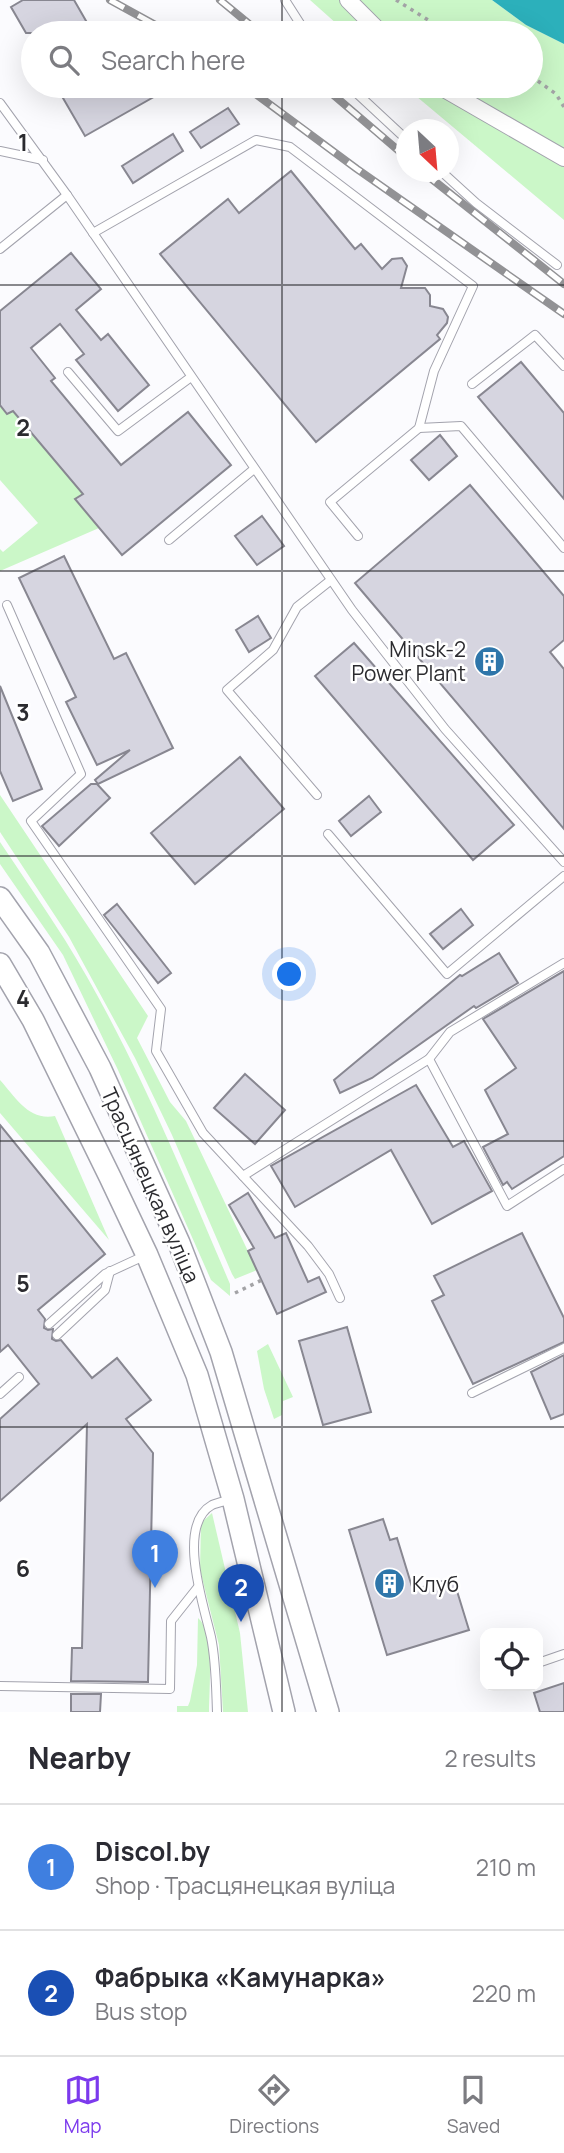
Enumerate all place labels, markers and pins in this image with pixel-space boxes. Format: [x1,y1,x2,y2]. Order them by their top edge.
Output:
place label: Minsk-2 Power Plant [352,635,466,687]
building icon: Minsk-2 Power Plant [472,644,506,678]
pin: 1 [132,1530,178,1588]
pin: 2 [218,1564,264,1622]
building icon: Клуб [372,1567,406,1601]
place label: Клуб [412,1570,459,1598]

